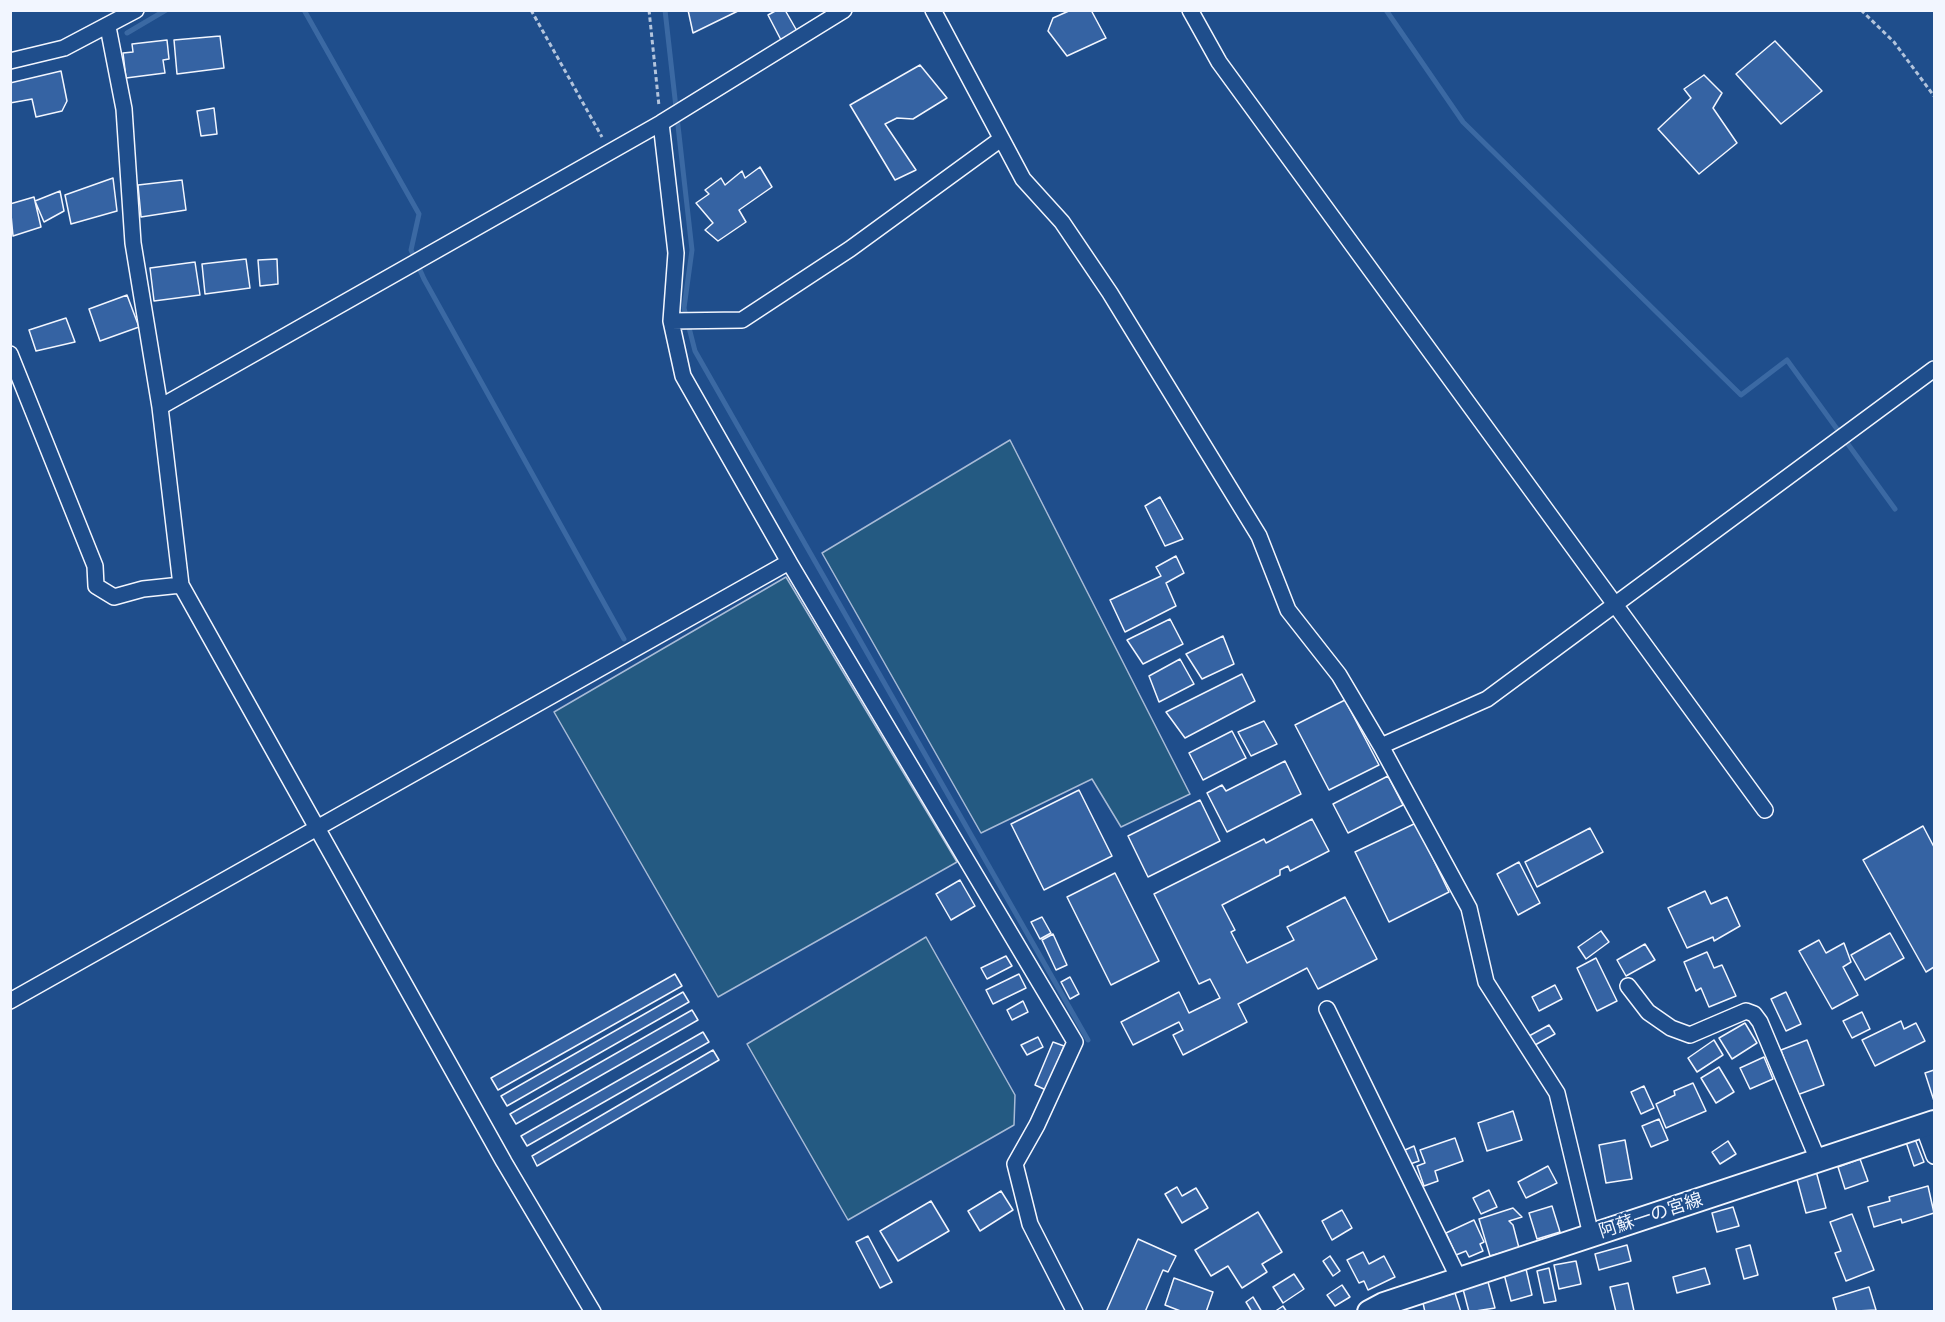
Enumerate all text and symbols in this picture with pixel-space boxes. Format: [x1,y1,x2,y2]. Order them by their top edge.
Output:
street label: 阿蘇一の宮線 [1596,1189,1706,1243]

